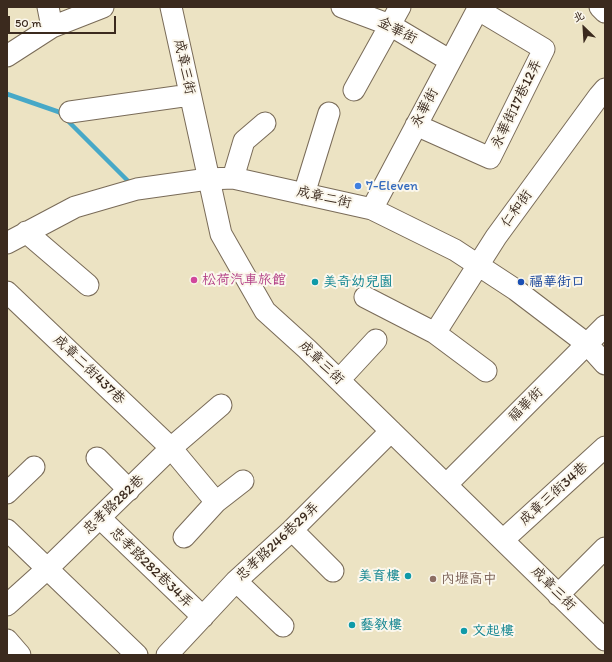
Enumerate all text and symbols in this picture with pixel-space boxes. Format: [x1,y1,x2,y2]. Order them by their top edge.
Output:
scale bar [10,8,118,34]
north arrow [564,8,604,48]
text: 北 [571,8,586,25]
street label: 金華街 [374,14,420,48]
text: 50 m [15,16,41,30]
street label: 成章三街 [170,38,198,96]
street label: 永華街17巷12弄 [488,57,546,151]
street label: 永華街 [408,86,442,130]
place label: 7-Eleven [366,178,418,194]
marker: 7-Eleven [353,181,363,191]
street label: 成章二街 [295,184,353,212]
street label: 仁和街 [498,187,536,231]
place label: 松荷汽車旅館 [202,272,286,288]
place label: 美奇幼兒園 [323,274,393,290]
place label: 福華街口 [529,274,585,290]
marker: 松荷汽車旅館 [189,275,199,285]
marker: 美奇幼兒園 [310,277,320,287]
marker: 福華街口 [516,277,526,287]
street label: 成章二街437巷 [50,332,128,408]
street label: 成章三街 [295,338,347,388]
street label: 福華街 [505,384,547,426]
street label: 成章三街34巷 [516,459,592,529]
street label: 忠孝路282巷 [80,472,148,538]
street label: 忠孝路246巷29弄 [233,499,323,585]
street label: 忠孝路282巷34弄 [106,524,196,612]
street label: 成章三街 [527,563,579,615]
place label: 美育樓 [358,568,400,584]
marker: 美育樓 [403,571,413,581]
place label: 內壢高中 [441,571,497,587]
marker: 內壢高中 [428,574,438,584]
place label: 藝教樓 [360,617,402,633]
marker: 藝教樓 [347,620,357,630]
place label: 文起樓 [472,623,514,639]
marker: 文起樓 [459,626,469,636]

